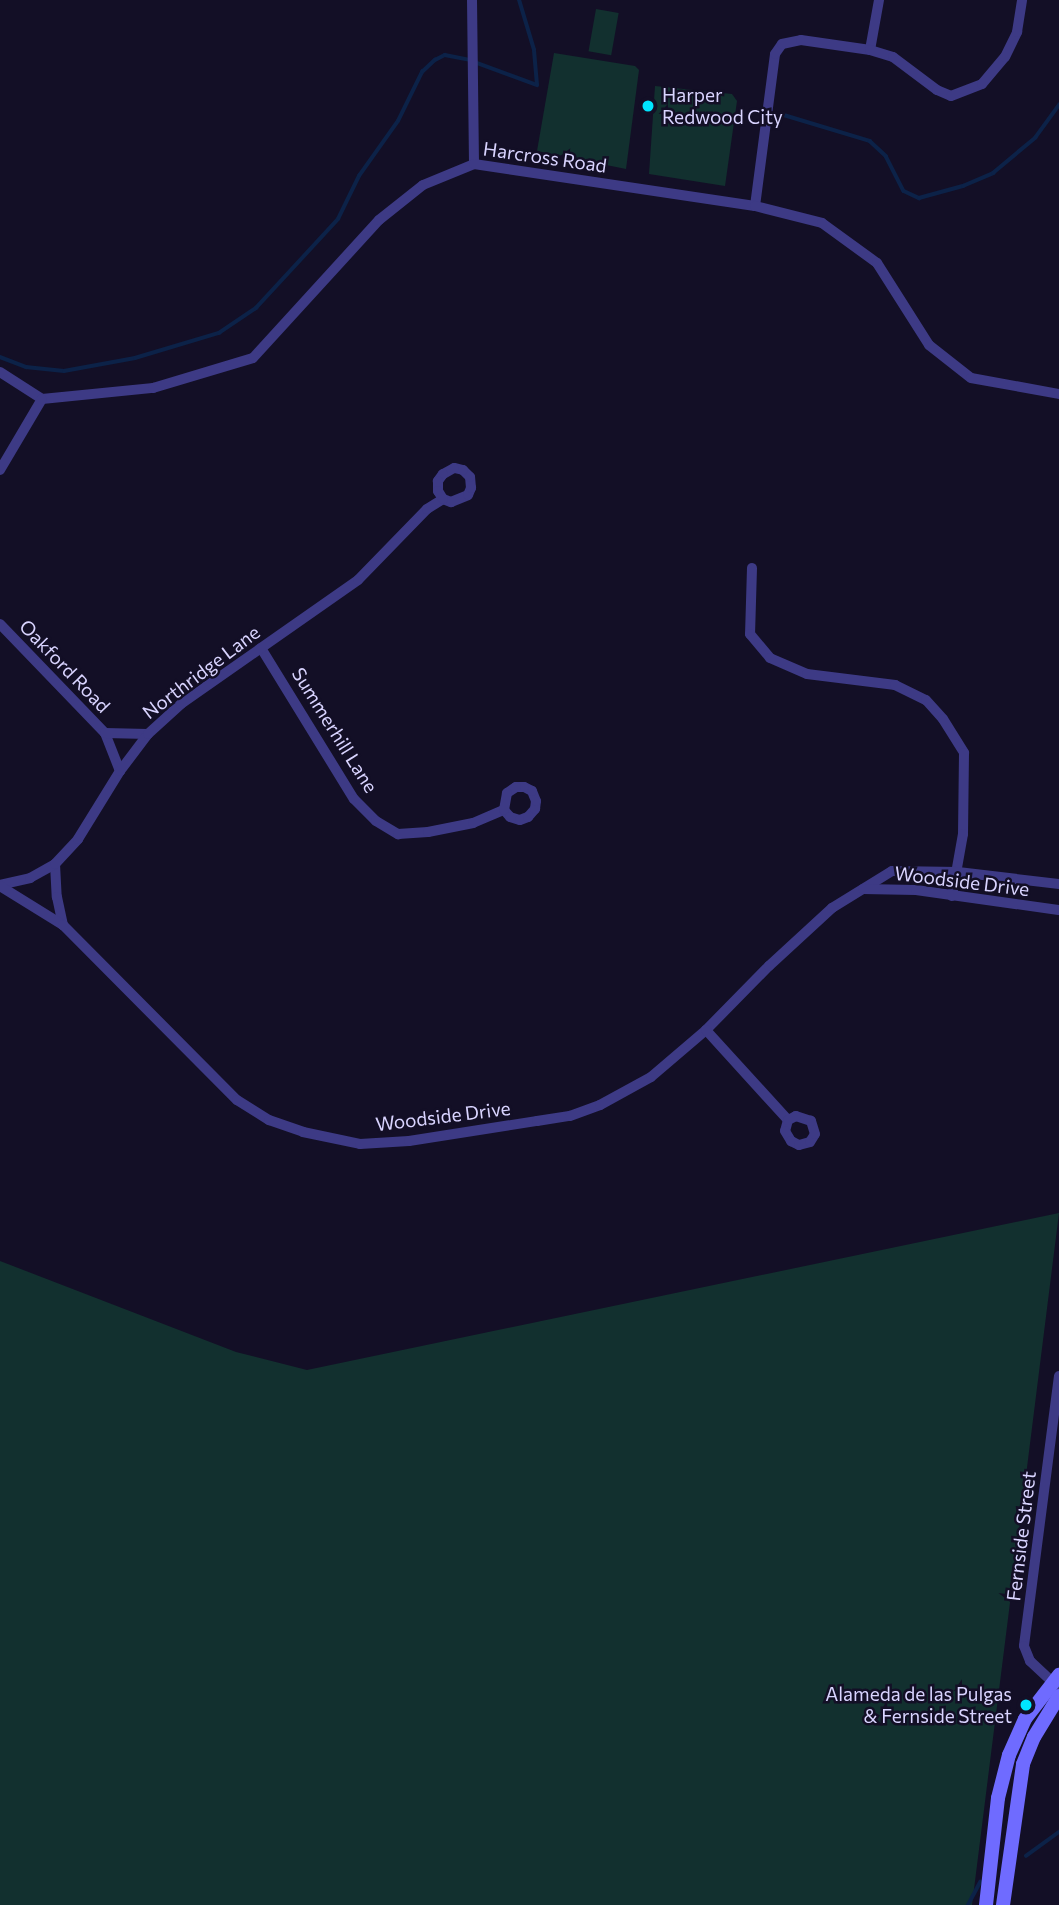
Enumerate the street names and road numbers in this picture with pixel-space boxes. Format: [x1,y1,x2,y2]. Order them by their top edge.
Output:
street label: Harcross Road [482,137,608,177]
street label: Oakford Road [15,615,115,717]
street label: Northridge Lane [138,621,264,723]
street label: Summerhill Lane [287,663,383,797]
street label: Woodside Drive [893,861,1031,901]
street label: Woodside Drive [374,1096,512,1136]
street label: Fernside Street [1002,1470,1040,1602]

